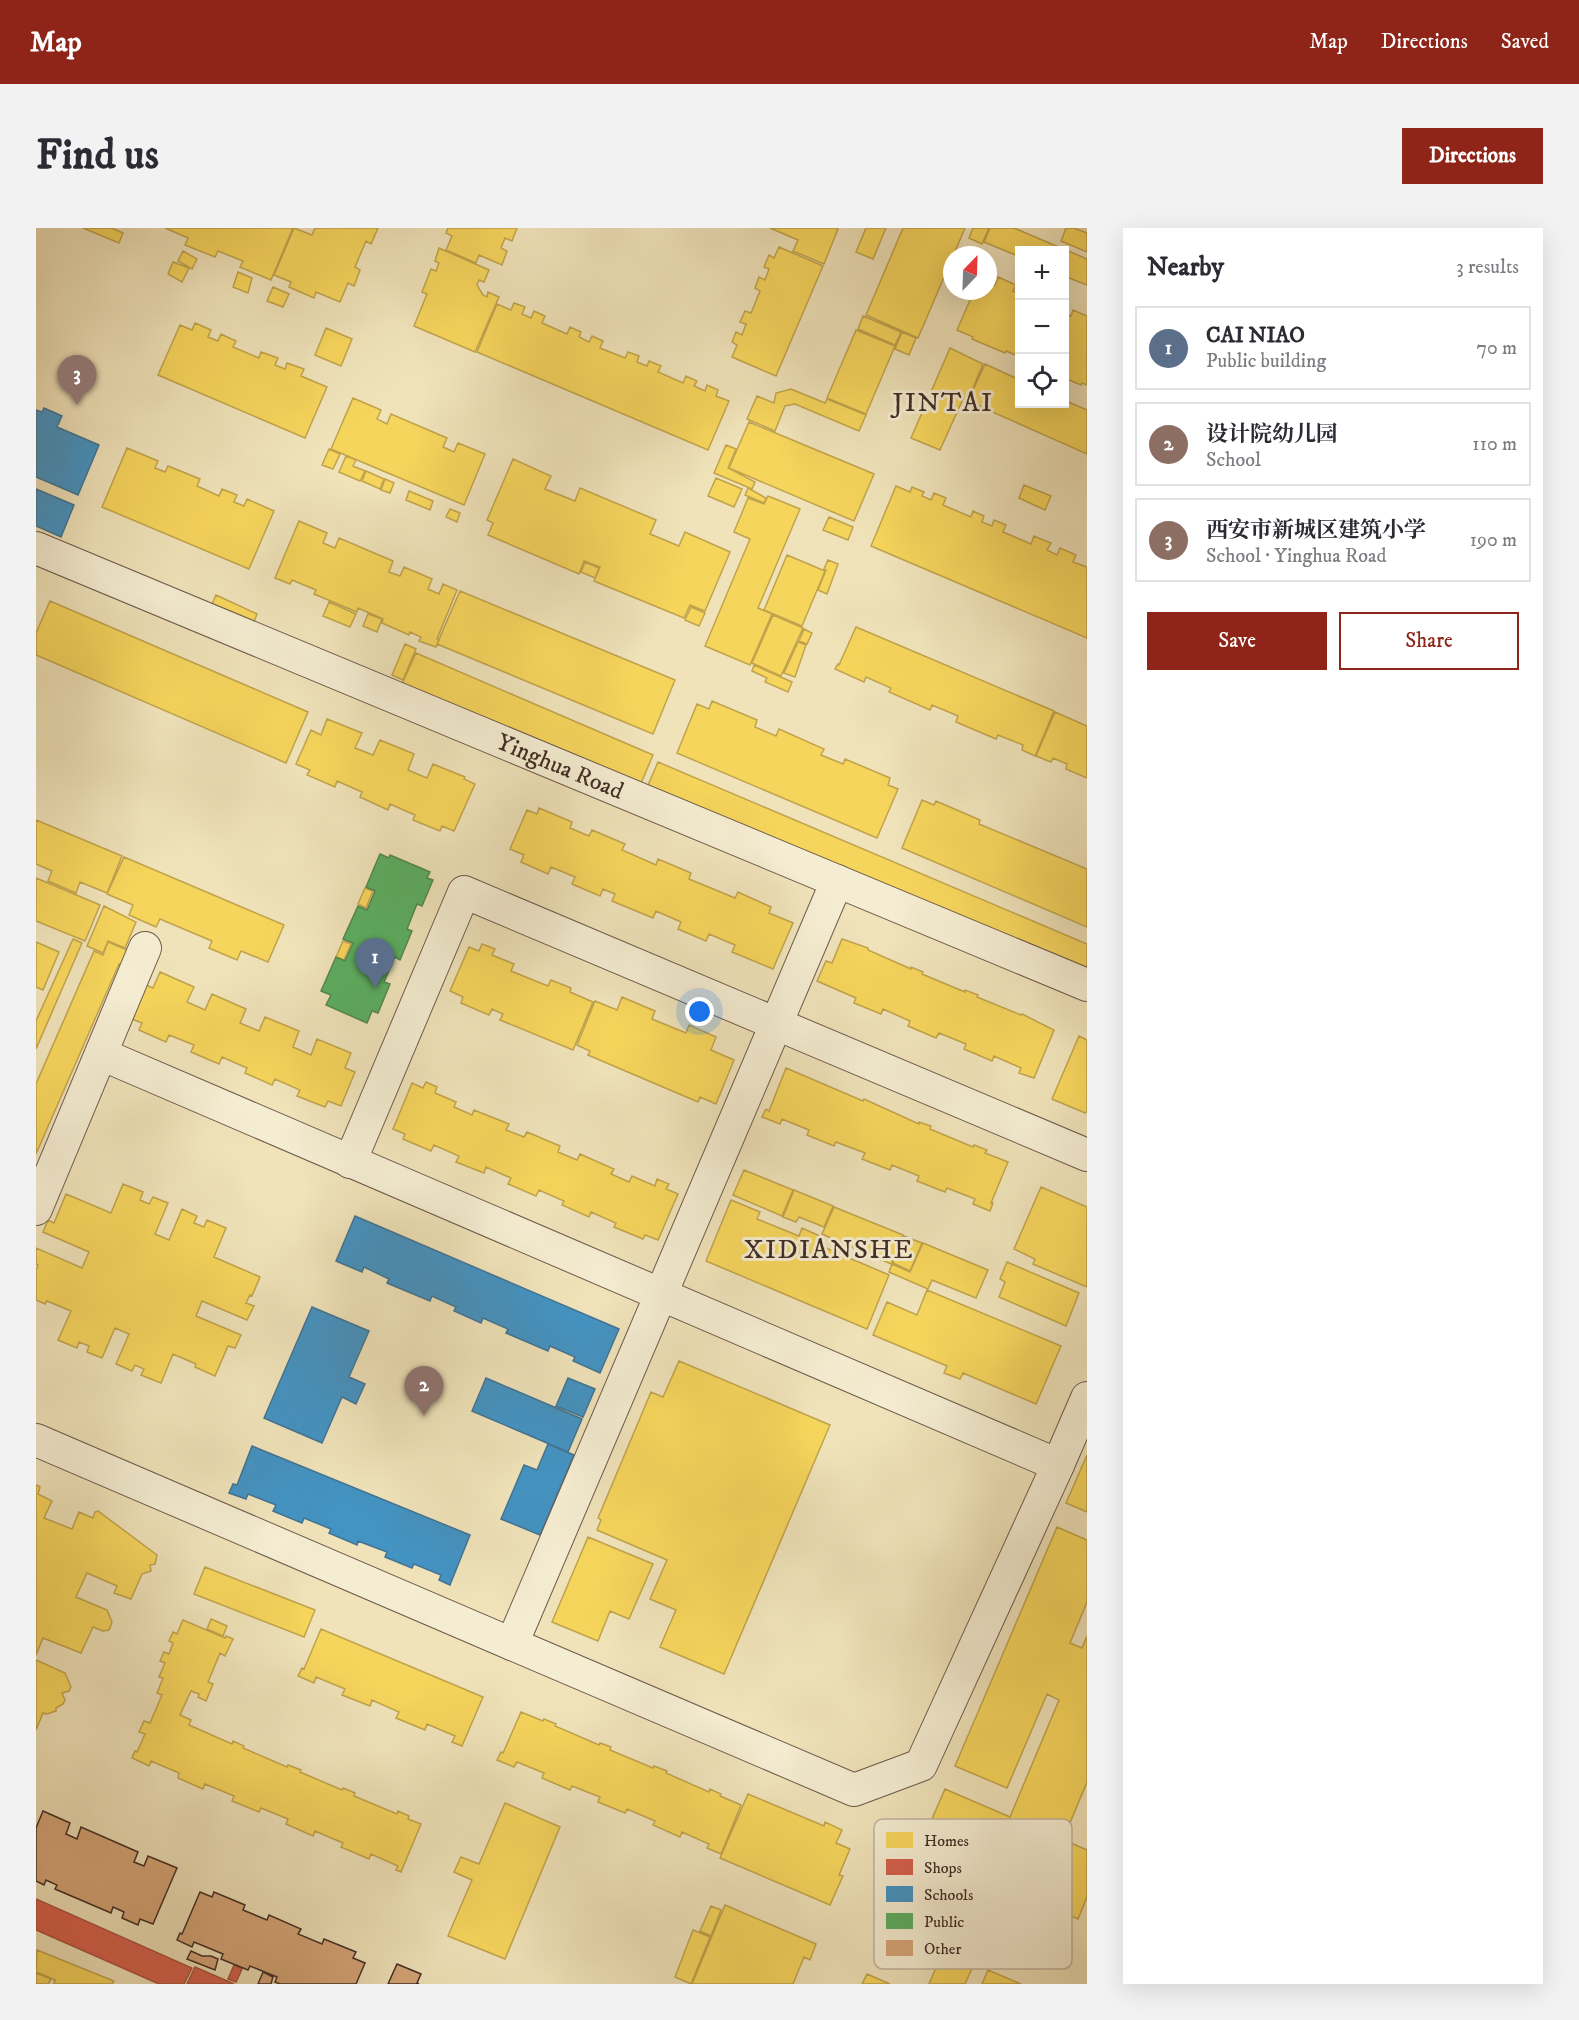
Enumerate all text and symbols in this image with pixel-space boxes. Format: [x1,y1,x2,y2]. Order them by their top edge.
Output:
text: Map [30,25,82,60]
text: Map [1309,29,1348,55]
text: Directions [1381,29,1468,55]
text: Saved [1501,29,1549,55]
button: Directions [1402,128,1543,184]
text: Find us [36,130,159,182]
north arrow [943,246,997,300]
map controls [1015,246,1069,408]
button: + [1015,246,1069,300]
text: Nearby [1147,251,1224,284]
text: 3 results [1456,255,1519,280]
button: − [1015,300,1069,354]
text: CAI NIAO [1206,322,1305,349]
text: 1 [1165,336,1172,361]
text: 70 m [1476,336,1517,361]
text: Public building [1206,349,1326,374]
button: locate [1015,354,1069,408]
pin: 3 [58,356,96,405]
district label: JINTAI [889,386,994,420]
text: 设计院幼儿园 [1206,421,1338,448]
text: 2 [1164,432,1173,457]
text: 110 m [1472,432,1517,457]
text: School [1206,448,1261,473]
text: 西安市新城区建筑小学 [1206,517,1426,544]
text: 3 [1165,528,1172,553]
text: 190 m [1470,528,1517,553]
text: School · Yinghua Road [1206,544,1386,569]
button: Save [1147,612,1327,670]
button: Share [1339,612,1519,670]
street label: Yinghua Road [492,727,628,807]
pin: 1 [356,938,394,988]
your location [685,997,714,1026]
district label: XIDIANSHE [744,1233,914,1267]
pin: 2 [404,1366,444,1416]
legend [874,1819,1072,1969]
text: Homes [924,1831,969,1851]
text: Shops [924,1858,962,1878]
text: Schools [924,1885,973,1905]
text: Public [924,1912,964,1932]
text: Other [924,1939,961,1959]

